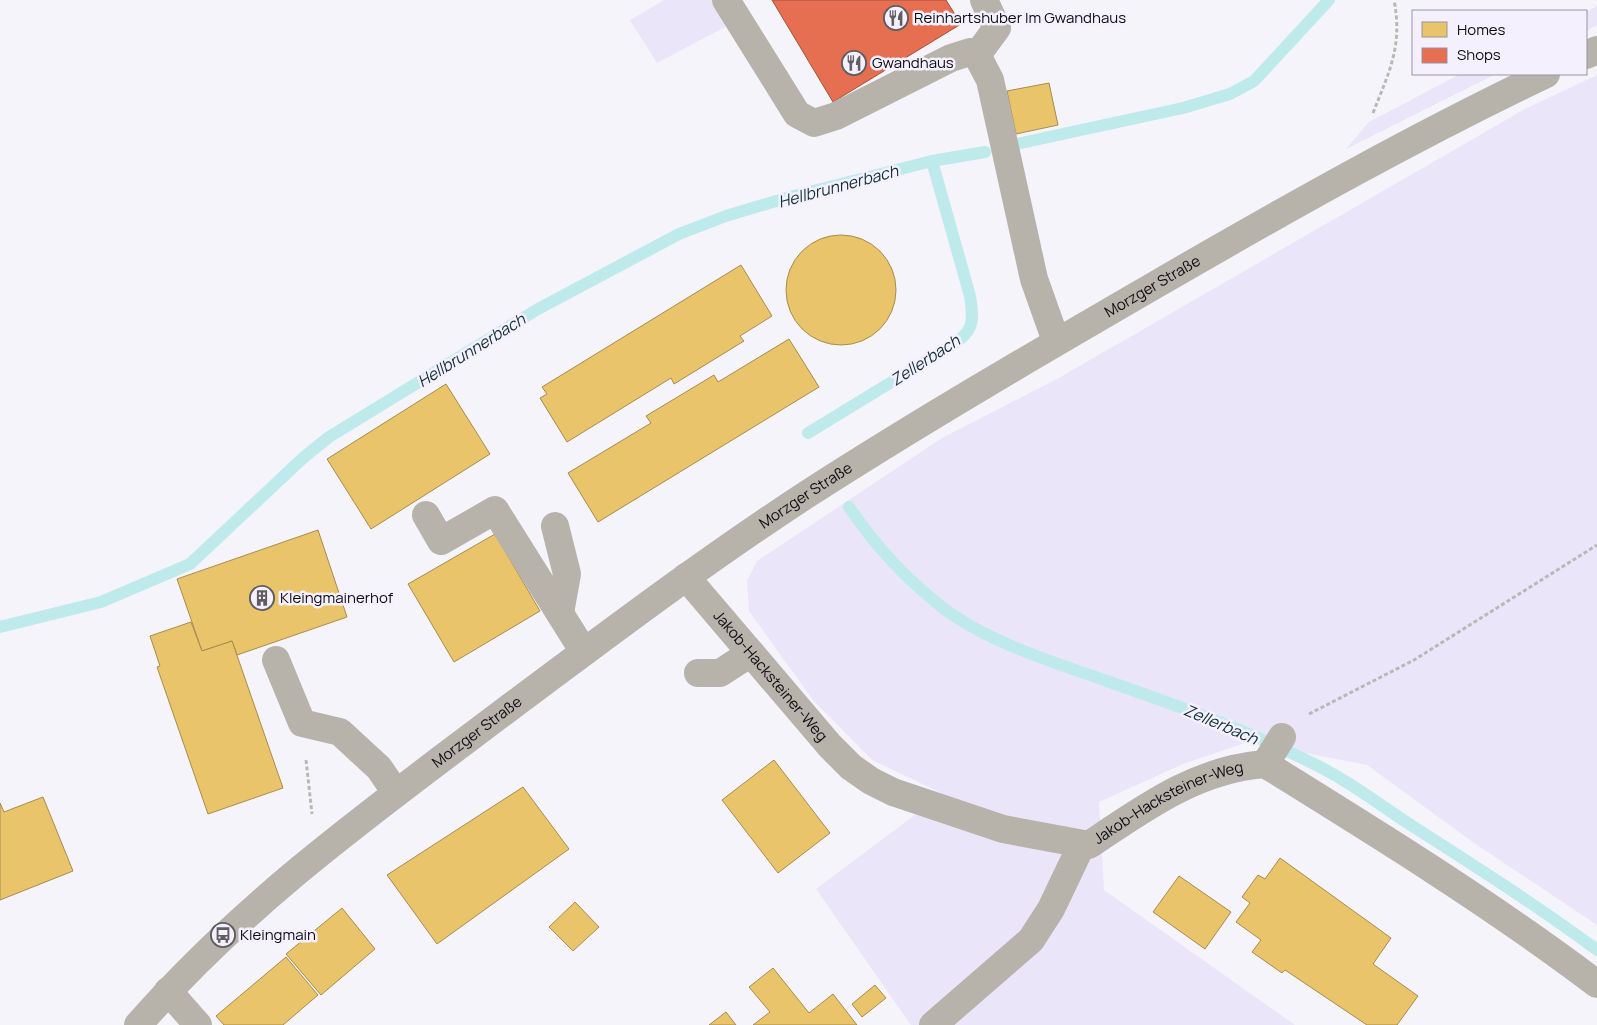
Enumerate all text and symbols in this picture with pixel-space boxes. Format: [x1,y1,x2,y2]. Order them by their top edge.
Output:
restaurant icon: Reinhartshuber Im Gwandhaus [883,5,909,31]
place label: Reinhartshuber Im Gwandhaus [914,7,1126,28]
legend [1412,10,1587,75]
text: Homes [1457,19,1506,40]
text: Shops [1457,44,1501,65]
restaurant icon: Gwandhaus [841,50,867,76]
place label: Gwandhaus [872,52,954,73]
water label: Hellbrunnerbach [776,159,901,213]
street label: Morzger Straße [1101,250,1204,322]
water label: Hellbrunnerbach [413,308,530,392]
water label: Zellerbach [886,329,964,391]
street label: Morzger Straße [755,457,856,533]
building icon: Kleingmainerhof [249,585,275,611]
place label: Kleingmainerhof [280,587,394,608]
street label: Jakob-Hacksteiner-Weg [709,606,833,746]
street label: Morzger Straße [427,691,526,772]
water label: Zellerbach [1181,699,1262,750]
street label: Jakob-Hacksteiner-Weg [1089,756,1245,849]
bus stop icon: Kleingmain [210,922,236,948]
place label: Kleingmain [240,924,316,945]

